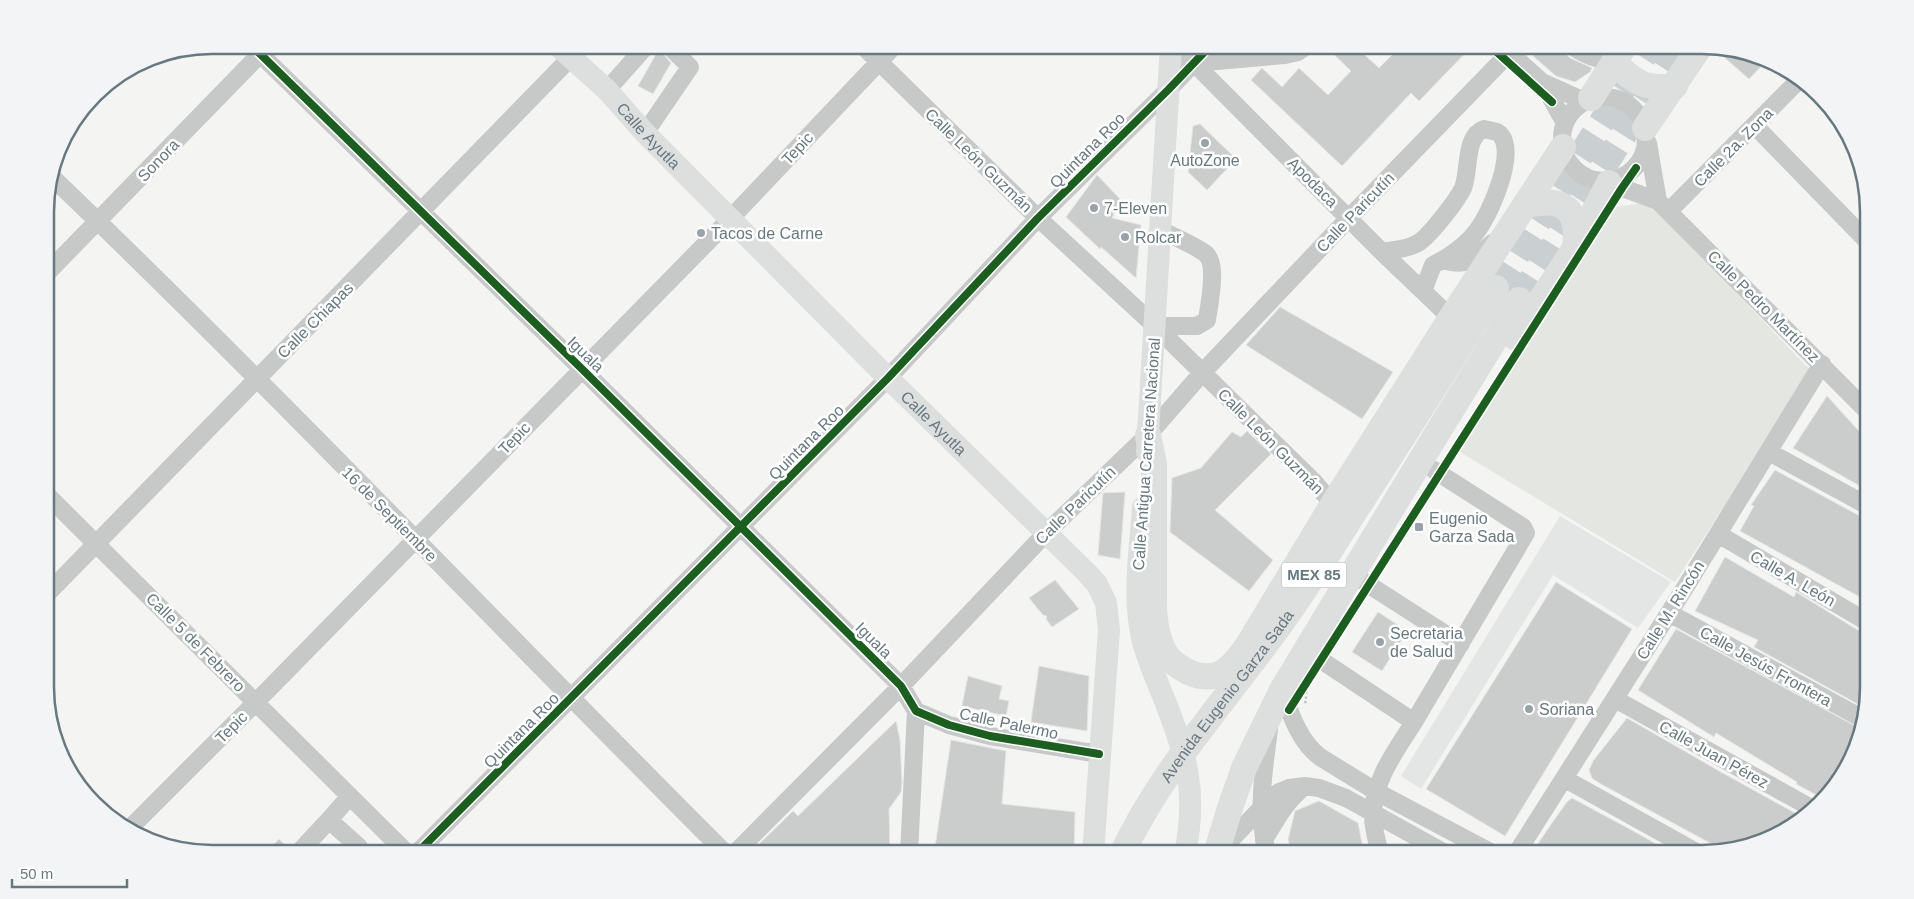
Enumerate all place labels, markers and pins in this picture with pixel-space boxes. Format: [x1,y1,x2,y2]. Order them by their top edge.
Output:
marker: AutoZone [1199,137,1211,149]
place label: AutoZone [1170,152,1240,169]
place label: 7-Eleven [1104,200,1167,217]
marker: 7-Eleven [1088,202,1100,214]
place label: Tacos de Carne [711,225,823,242]
marker: Tacos de Carne [695,227,707,239]
place label: Rolcar [1135,229,1182,246]
marker: Rolcar [1119,231,1131,243]
place label: Eugenio Garza Sada [1429,510,1514,545]
marker: Eugenio Garza Sada [1413,521,1425,533]
place label: Secretaria de Salud [1390,625,1463,660]
marker: Secretaria de Salud [1374,636,1386,648]
place label: Soriana [1539,701,1594,718]
marker: Soriana [1523,703,1535,715]

